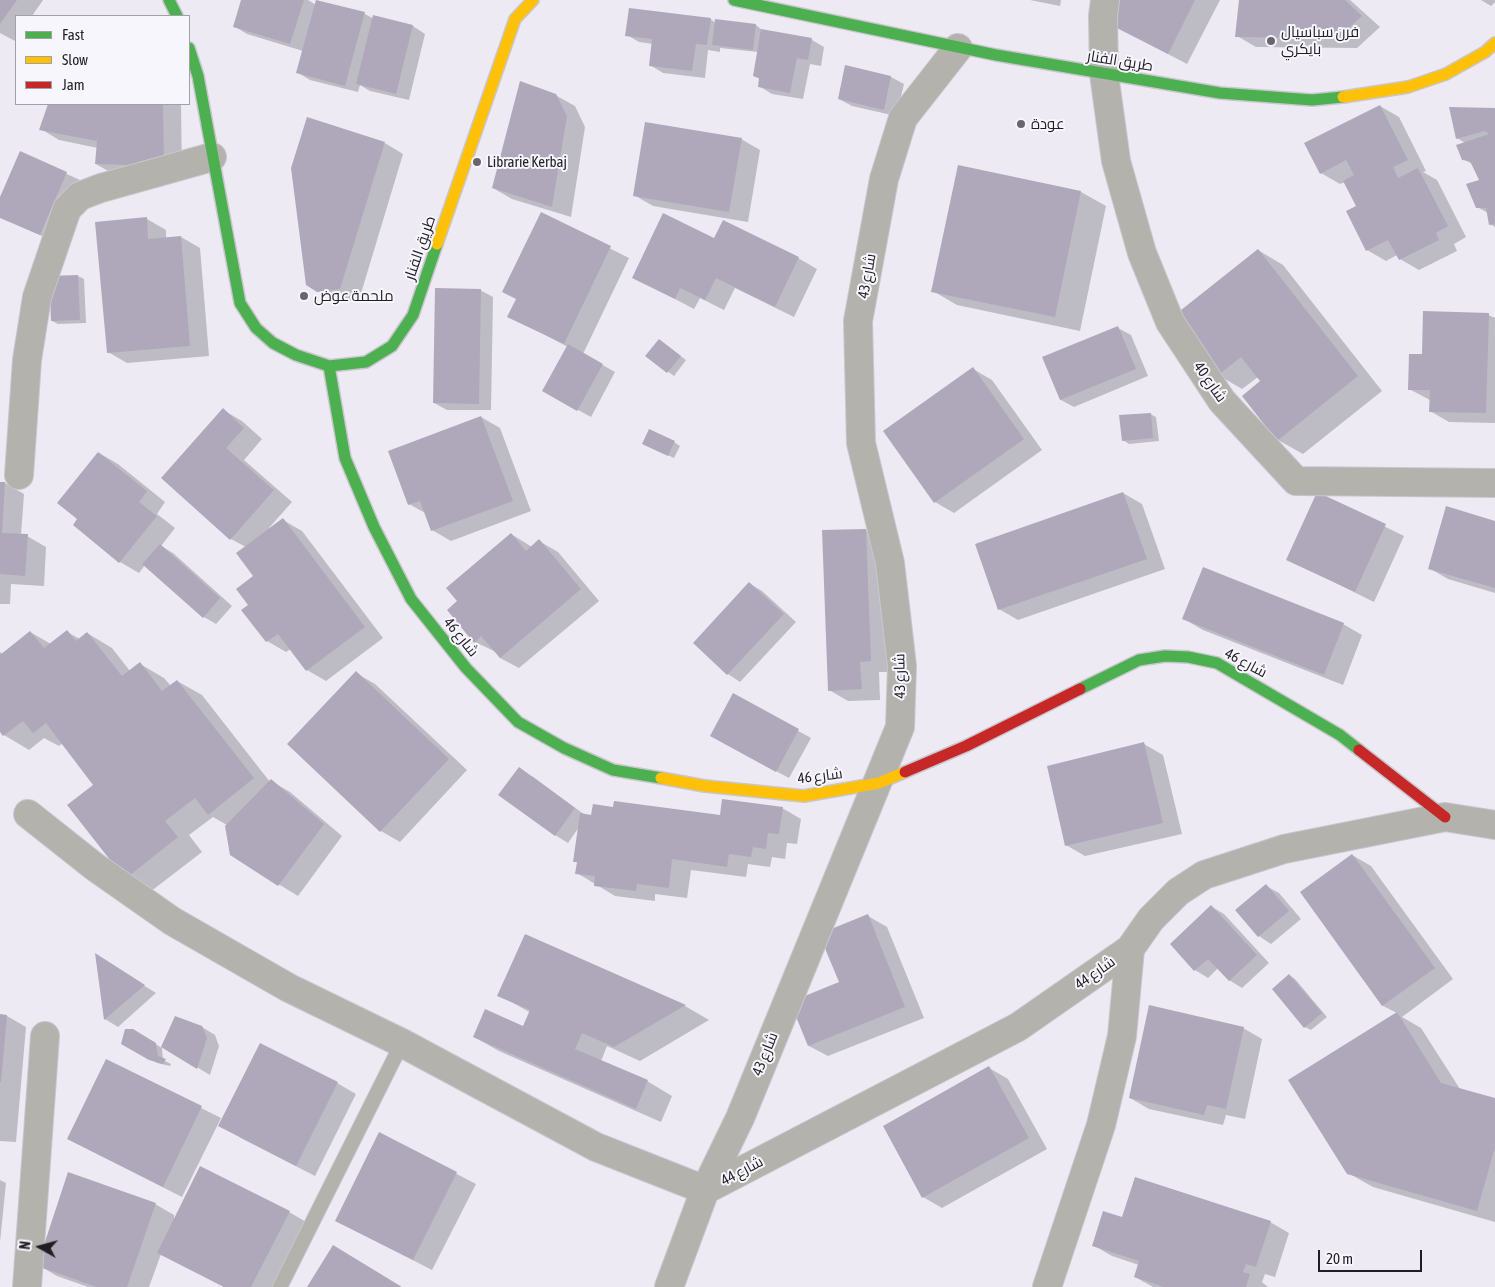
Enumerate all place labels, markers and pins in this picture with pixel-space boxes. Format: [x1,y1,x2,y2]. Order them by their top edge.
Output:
place label: فرن سباسيال بايكري [1281,23,1359,58]
marker: فرن سباسيال بايكري [1265,35,1277,47]
place label: عودة [1031,115,1065,133]
marker: عودة [1015,118,1027,130]
place label: Librarie Kerbaj [487,153,567,171]
marker: Librarie Kerbaj [471,156,483,168]
place label: ملحمة عوض [314,287,394,305]
marker: ملحمة عوض [298,290,310,302]

